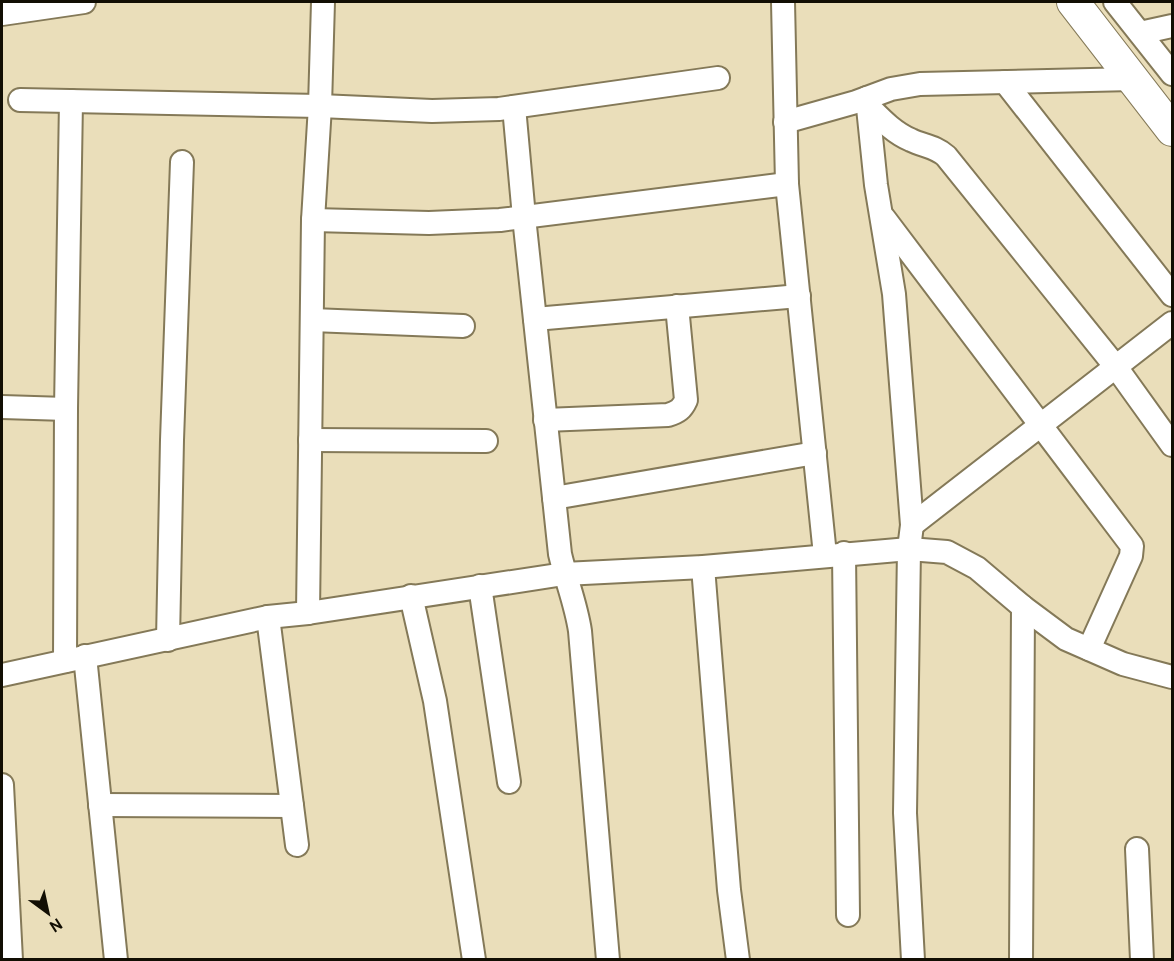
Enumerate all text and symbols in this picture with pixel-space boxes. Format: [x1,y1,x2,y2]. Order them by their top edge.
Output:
north arrow [18,883,78,943]
text: N [45,912,65,935]

